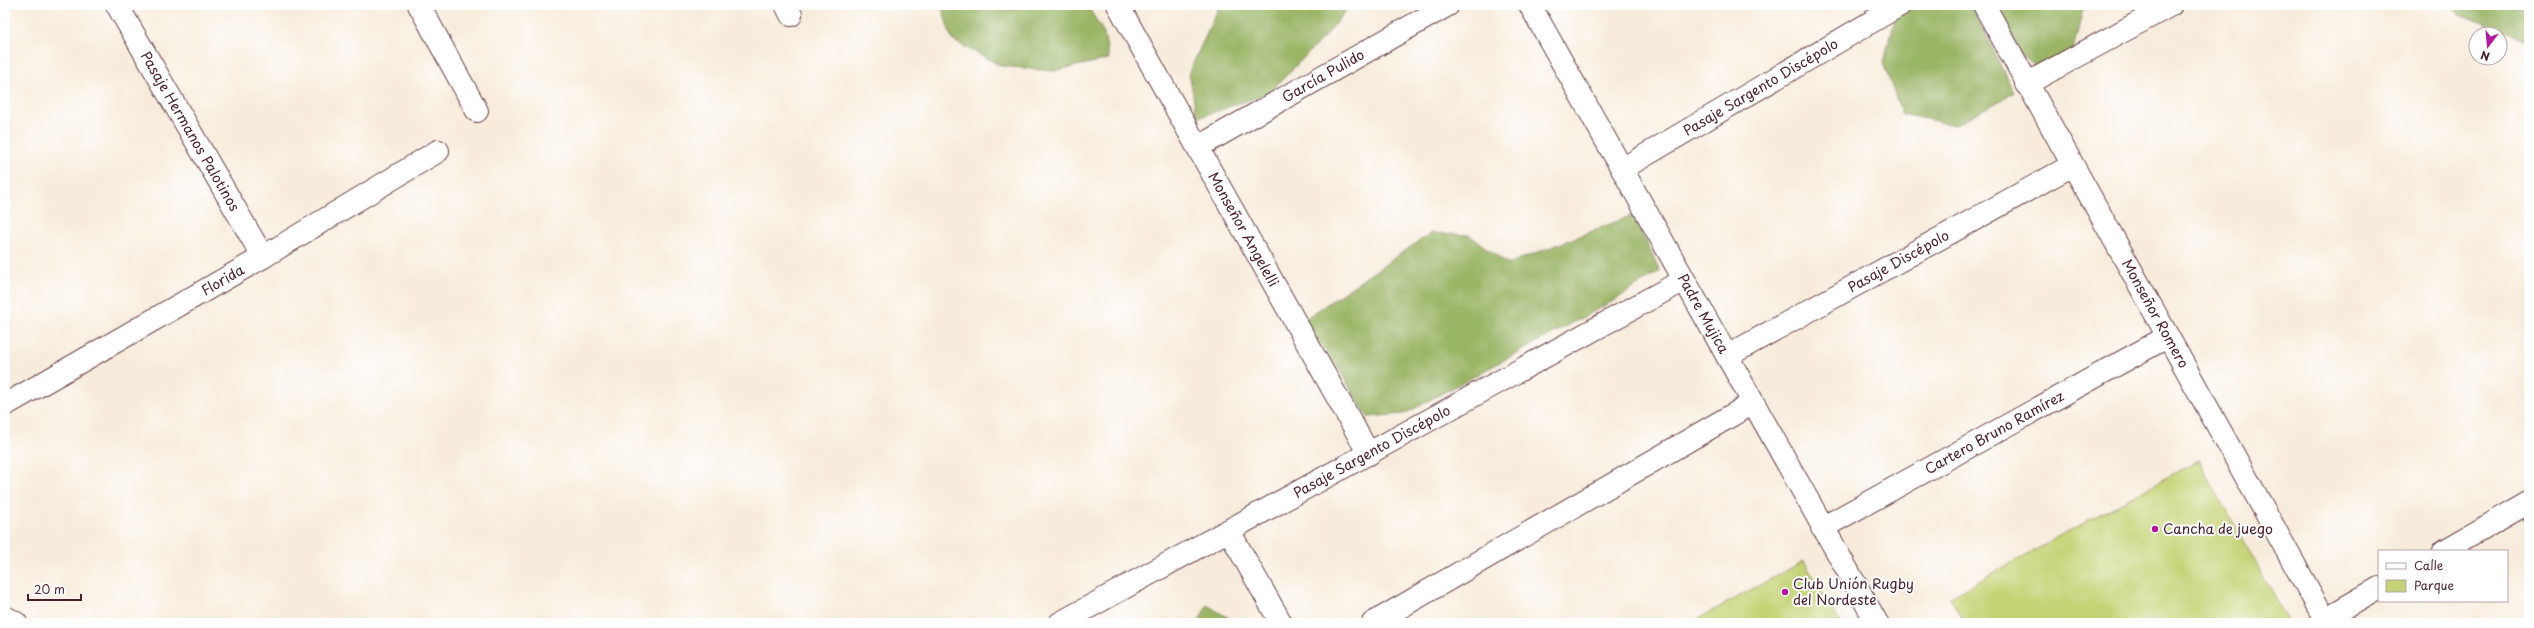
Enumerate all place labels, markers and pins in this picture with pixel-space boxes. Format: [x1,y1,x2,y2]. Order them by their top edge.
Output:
place label: Cancha de juego [2163,518,2273,539]
marker: Cancha de juego [2150,524,2160,534]
place label: Club Unión Rugby del Nordeste [1793,573,1914,610]
marker: Club Unión Rugby del Nordeste [1780,587,1790,597]

